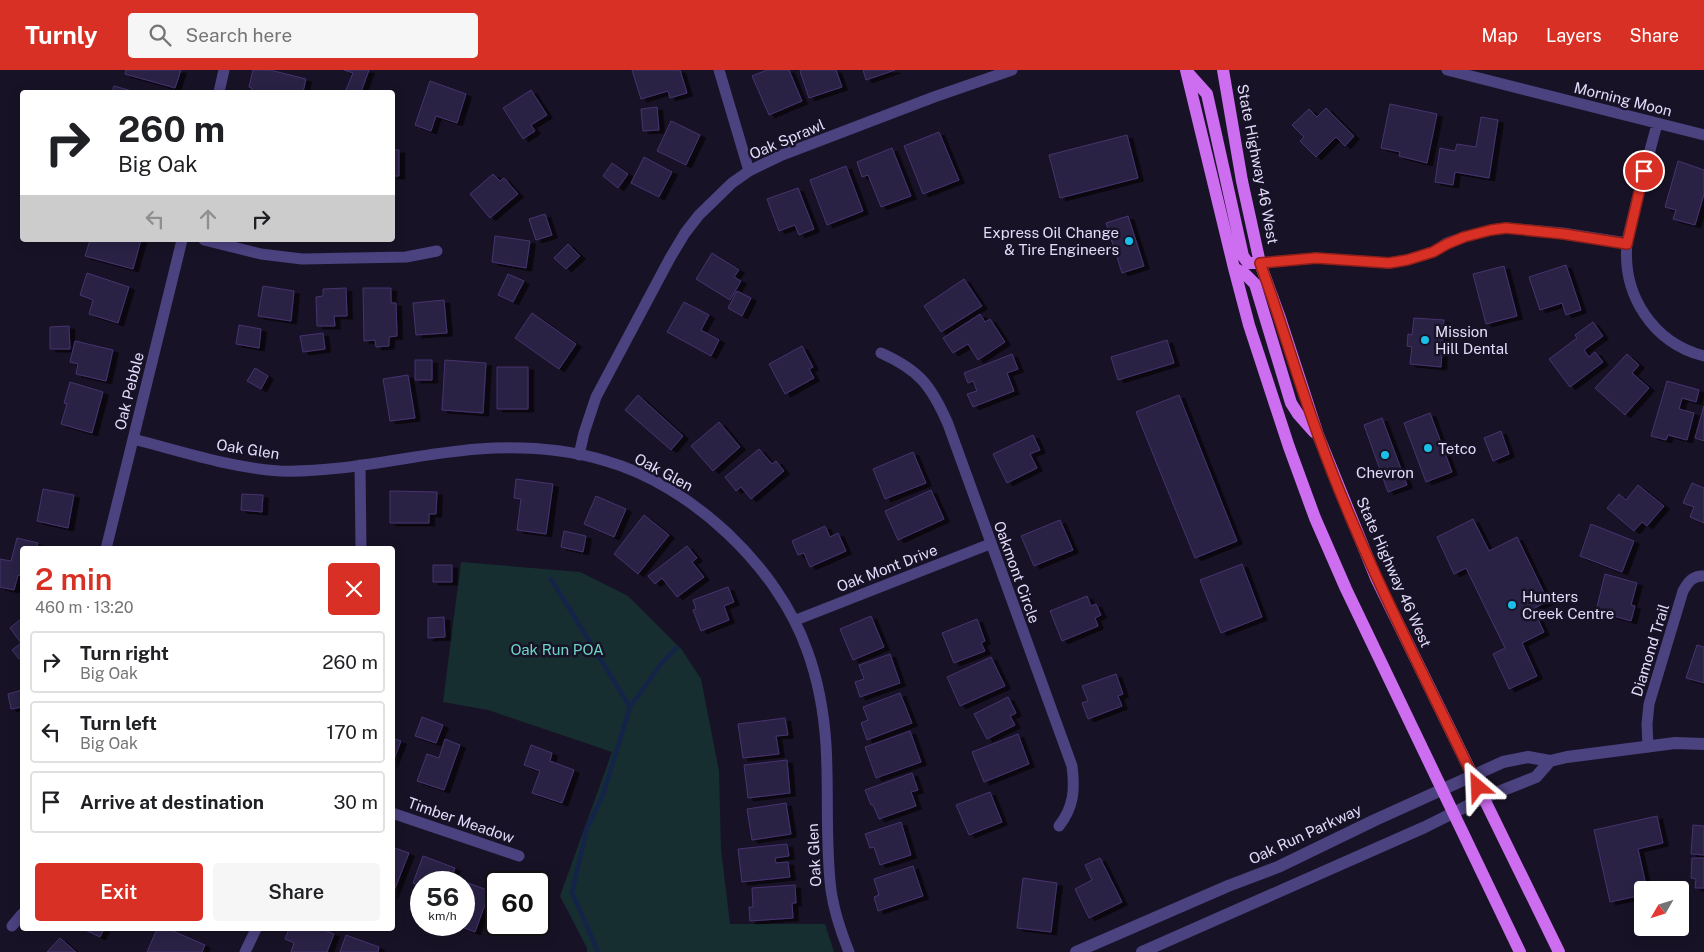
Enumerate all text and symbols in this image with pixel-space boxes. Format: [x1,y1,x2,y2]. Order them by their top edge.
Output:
search box [128,13,478,58]
text: Turnly [25,21,98,49]
icon: search [146,21,174,49]
text: Search here [186,24,292,46]
text: Map [1482,25,1518,46]
text: Layers [1546,25,1602,46]
text: Share [1630,25,1679,46]
street label: Morning Moon [1572,79,1674,119]
street label: State Highway 46 West [1234,83,1282,246]
text: 260 m [118,109,225,150]
icon: right [35,110,100,175]
street label: Oak Sprawl [747,116,827,162]
pin [1623,150,1665,192]
text: Big Oak [118,151,198,177]
icon: arrive [1630,157,1658,185]
icon: left [141,205,169,233]
icon: ahead [194,205,222,233]
icon: right [247,205,275,233]
place label: Express Oil Change & Tire Engineers [983,224,1119,258]
marker: Express Oil Change & Tire Engineers [1123,235,1135,247]
place label: Mission Hill Dental [1435,323,1509,357]
marker: Mission Hill Dental [1419,334,1431,346]
street label: Oak Pebble [111,350,147,432]
street label: Oak Glen [215,436,281,462]
place label: Tetco [1438,440,1476,457]
marker: Tetco [1422,442,1434,454]
marker: Chevron [1379,449,1391,461]
street label: Oak Glen [632,450,696,494]
place label: Chevron [1356,464,1414,481]
street label: State Highway 46 West [1353,494,1435,650]
street label: Oakmont Circle [991,519,1043,625]
street label: Oak Mont Drive [834,541,940,595]
text: 2 min [35,561,112,597]
button: close [328,563,380,615]
place label: Hunters Creek Centre [1522,588,1614,622]
text: 460 m · 13:20 [35,598,134,617]
marker: Hunters Creek Centre [1506,599,1518,611]
street label: Diamond Trail [1628,602,1672,698]
park label: Oak Run POA [510,641,604,658]
text: Turn right [80,642,169,664]
icon: right [37,648,65,676]
text: 260 m [322,651,378,673]
text: Big Oak [80,664,138,683]
text: Turn left [80,712,157,734]
icon: left [37,718,65,746]
text: 170 m [327,721,378,743]
text: Big Oak [80,734,138,753]
position arrow [1451,760,1503,812]
icon: arrive [37,788,65,816]
text: Arrive at destination [80,791,264,813]
text: 30 m [333,791,378,813]
street label: Timber Meadow [405,794,517,846]
street label: Oak Run Parkway [1246,800,1364,868]
street label: Oak Glen [804,823,824,887]
button: Exit [35,863,203,921]
button: Share [213,863,380,921]
speed limit sign: 60 [485,871,550,936]
north arrow [1634,881,1689,936]
map controls [1634,881,1689,936]
text: 56 [426,882,459,912]
text: km/h [428,909,457,923]

